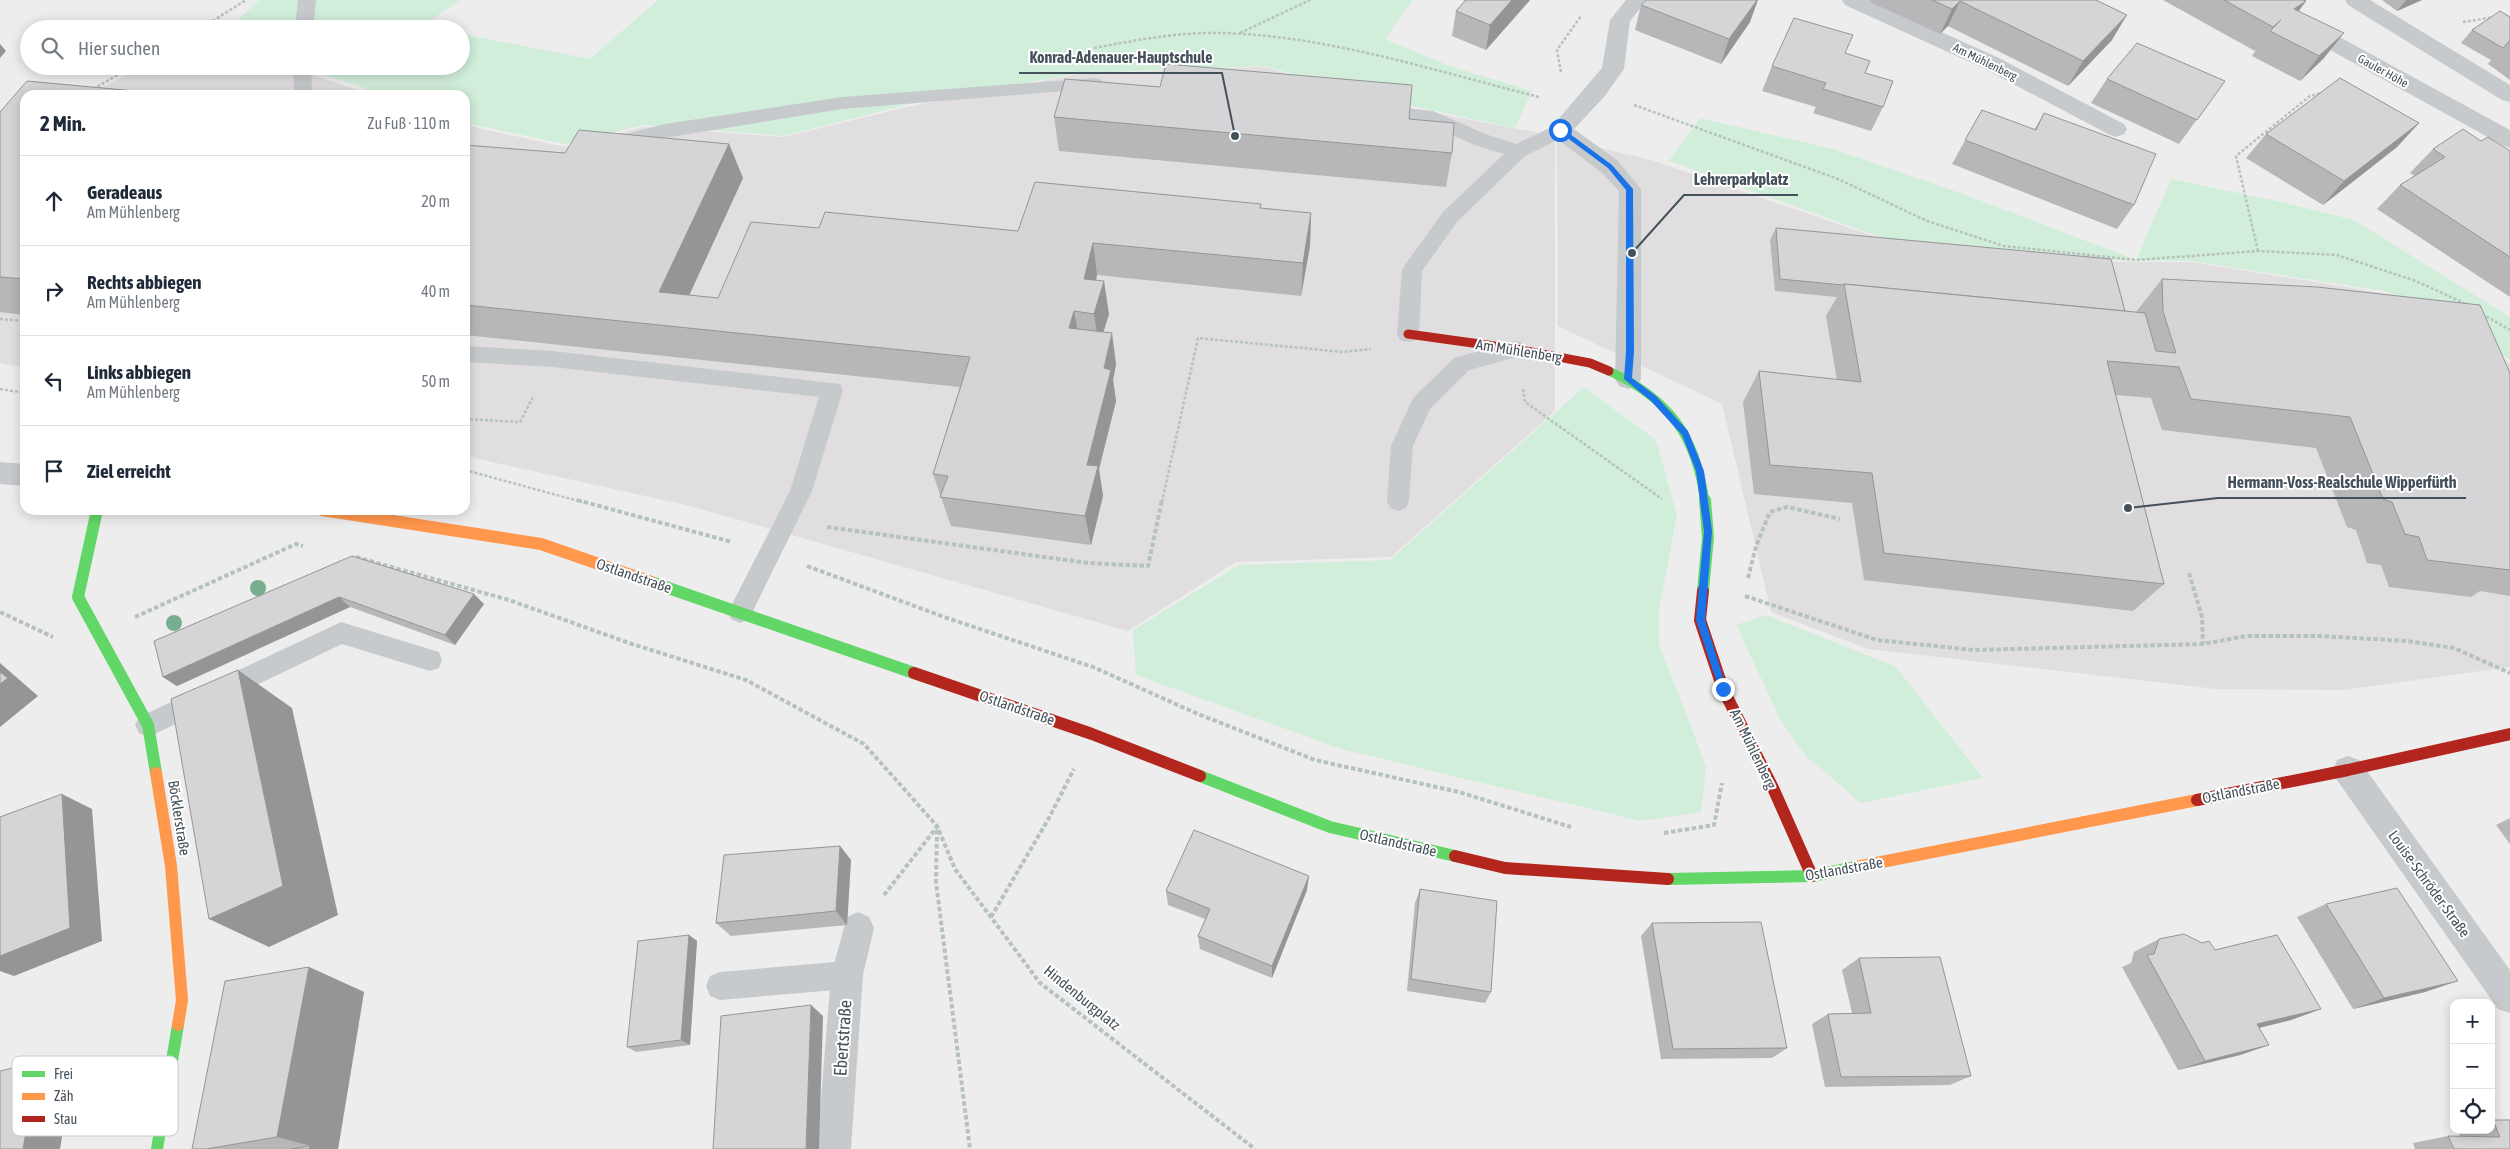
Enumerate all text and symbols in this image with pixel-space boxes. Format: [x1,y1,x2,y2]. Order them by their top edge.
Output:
search box [20,20,470,75]
icon: search [38,34,66,62]
text: Hier suchen [78,37,160,59]
street label: Am Mühlenberg [1951,40,2020,84]
callout: Konrad-Adenauer-Hauptschule [1019,42,1222,73]
text: Konrad-Adenauer-Hauptschule [1030,48,1212,66]
street label: Gauler Höhe [2355,51,2411,91]
text: 2 Min. [40,111,86,135]
text: Zu Fuß · 110 m [367,114,450,132]
route start [1549,119,1572,142]
callout: Lehrerparkplatz [1684,164,1798,195]
text: Lehrerparkplatz [1694,170,1788,188]
text: Geradeaus [87,181,162,203]
icon: ahead [40,187,68,215]
text: 20 m [421,192,450,210]
text: Am Mühlenberg [87,203,180,221]
text: Rechts abbiegen [87,271,202,293]
icon: right [40,277,68,305]
text: 40 m [421,282,450,300]
text: Am Mühlenberg [87,293,180,311]
street label: Am Mühlenberg [1475,335,1564,366]
text: Links abbiegen [87,361,191,383]
icon: left [40,367,68,395]
text: 50 m [421,372,450,390]
text: Am Mühlenberg [87,383,180,401]
icon: arrive [40,457,68,485]
text: Ziel erreicht [87,460,171,482]
callout: Hermann-Voss-Realschule Wipperfürth [2218,467,2466,498]
text: Hermann-Voss-Realschule Wipperfürth [2228,473,2457,491]
street label: Ostlandstraße [594,555,674,596]
route end [1712,678,1735,701]
street label: Ostlandstraße [977,687,1057,728]
street label: Am Mühlenberg [1727,706,1780,792]
street label: Ostlandstraße [2201,775,2281,806]
street label: Böcklerstraße [165,779,194,857]
street label: Ostlandstraße [1358,825,1438,860]
street label: Louise-Schröder-Straße [2385,827,2474,941]
street label: Ostlandstraße [1804,853,1884,884]
street label: Hindenburgplatz [1041,962,1124,1034]
street label: Ebertstraße [829,999,856,1077]
map controls [2450,999,2495,1134]
button: + [2450,999,2495,1044]
button: − [2450,1044,2495,1089]
legend [12,1056,178,1136]
text: Frei [54,1066,73,1082]
text: Zäh [54,1088,74,1104]
button: locate [2450,1089,2495,1134]
text: Stau [54,1111,77,1127]

